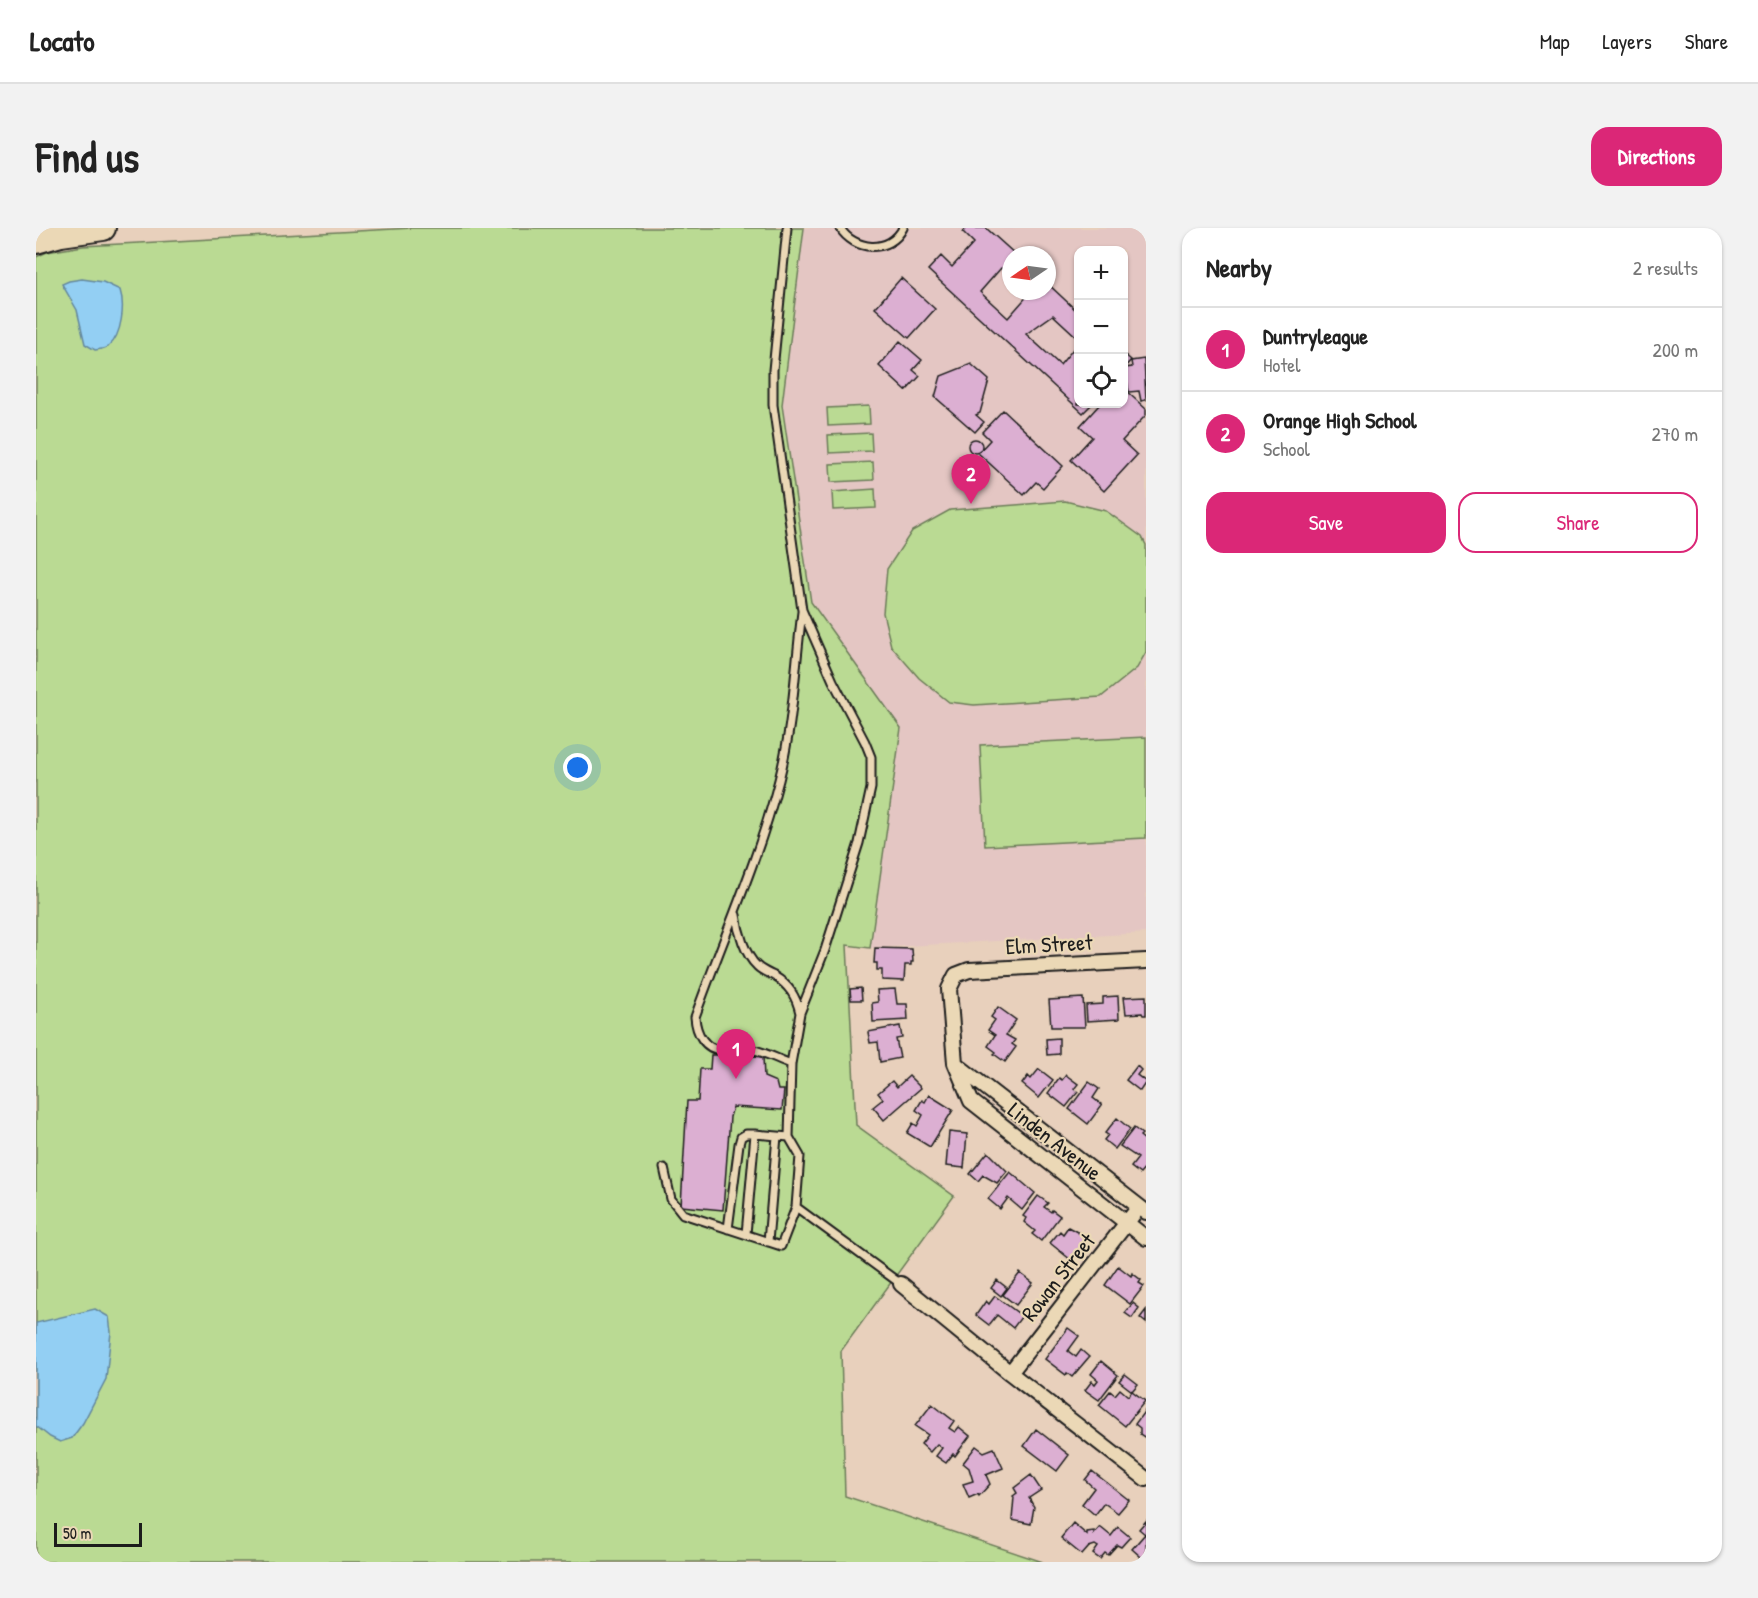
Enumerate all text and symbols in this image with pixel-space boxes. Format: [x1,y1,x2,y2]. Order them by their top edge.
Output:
text: Locato [30,22,94,60]
text: Map [1540,27,1569,56]
text: Layers [1602,27,1652,56]
text: Share [1685,27,1728,56]
button: Directions [1591,127,1722,186]
text: Find us [36,128,139,185]
north arrow [1002,246,1056,300]
map controls [1074,246,1128,408]
button: + [1074,246,1128,300]
text: Nearby [1206,250,1272,285]
text: 2 results [1633,254,1698,281]
button: − [1074,300,1128,354]
text: Duntryleague [1263,321,1368,351]
text: 1 [1222,336,1229,363]
text: 200 m [1653,336,1698,363]
text: Hotel [1263,351,1301,378]
button: locate [1074,354,1128,408]
text: Orange High School [1263,405,1417,435]
text: 2 [1221,420,1230,447]
text: 270 m [1652,420,1698,447]
text: School [1263,435,1310,462]
pin: 2 [952,454,990,504]
button: Save [1206,492,1446,553]
button: Share [1458,492,1698,553]
your location [563,753,592,782]
street label: Elm Street [1005,927,1094,961]
pin: 1 [716,1030,756,1079]
street label: Linden Avenue [1002,1095,1108,1187]
street label: Rowan Street [1014,1226,1102,1327]
scale bar [54,1520,142,1548]
text: 50 m [63,1522,92,1544]

